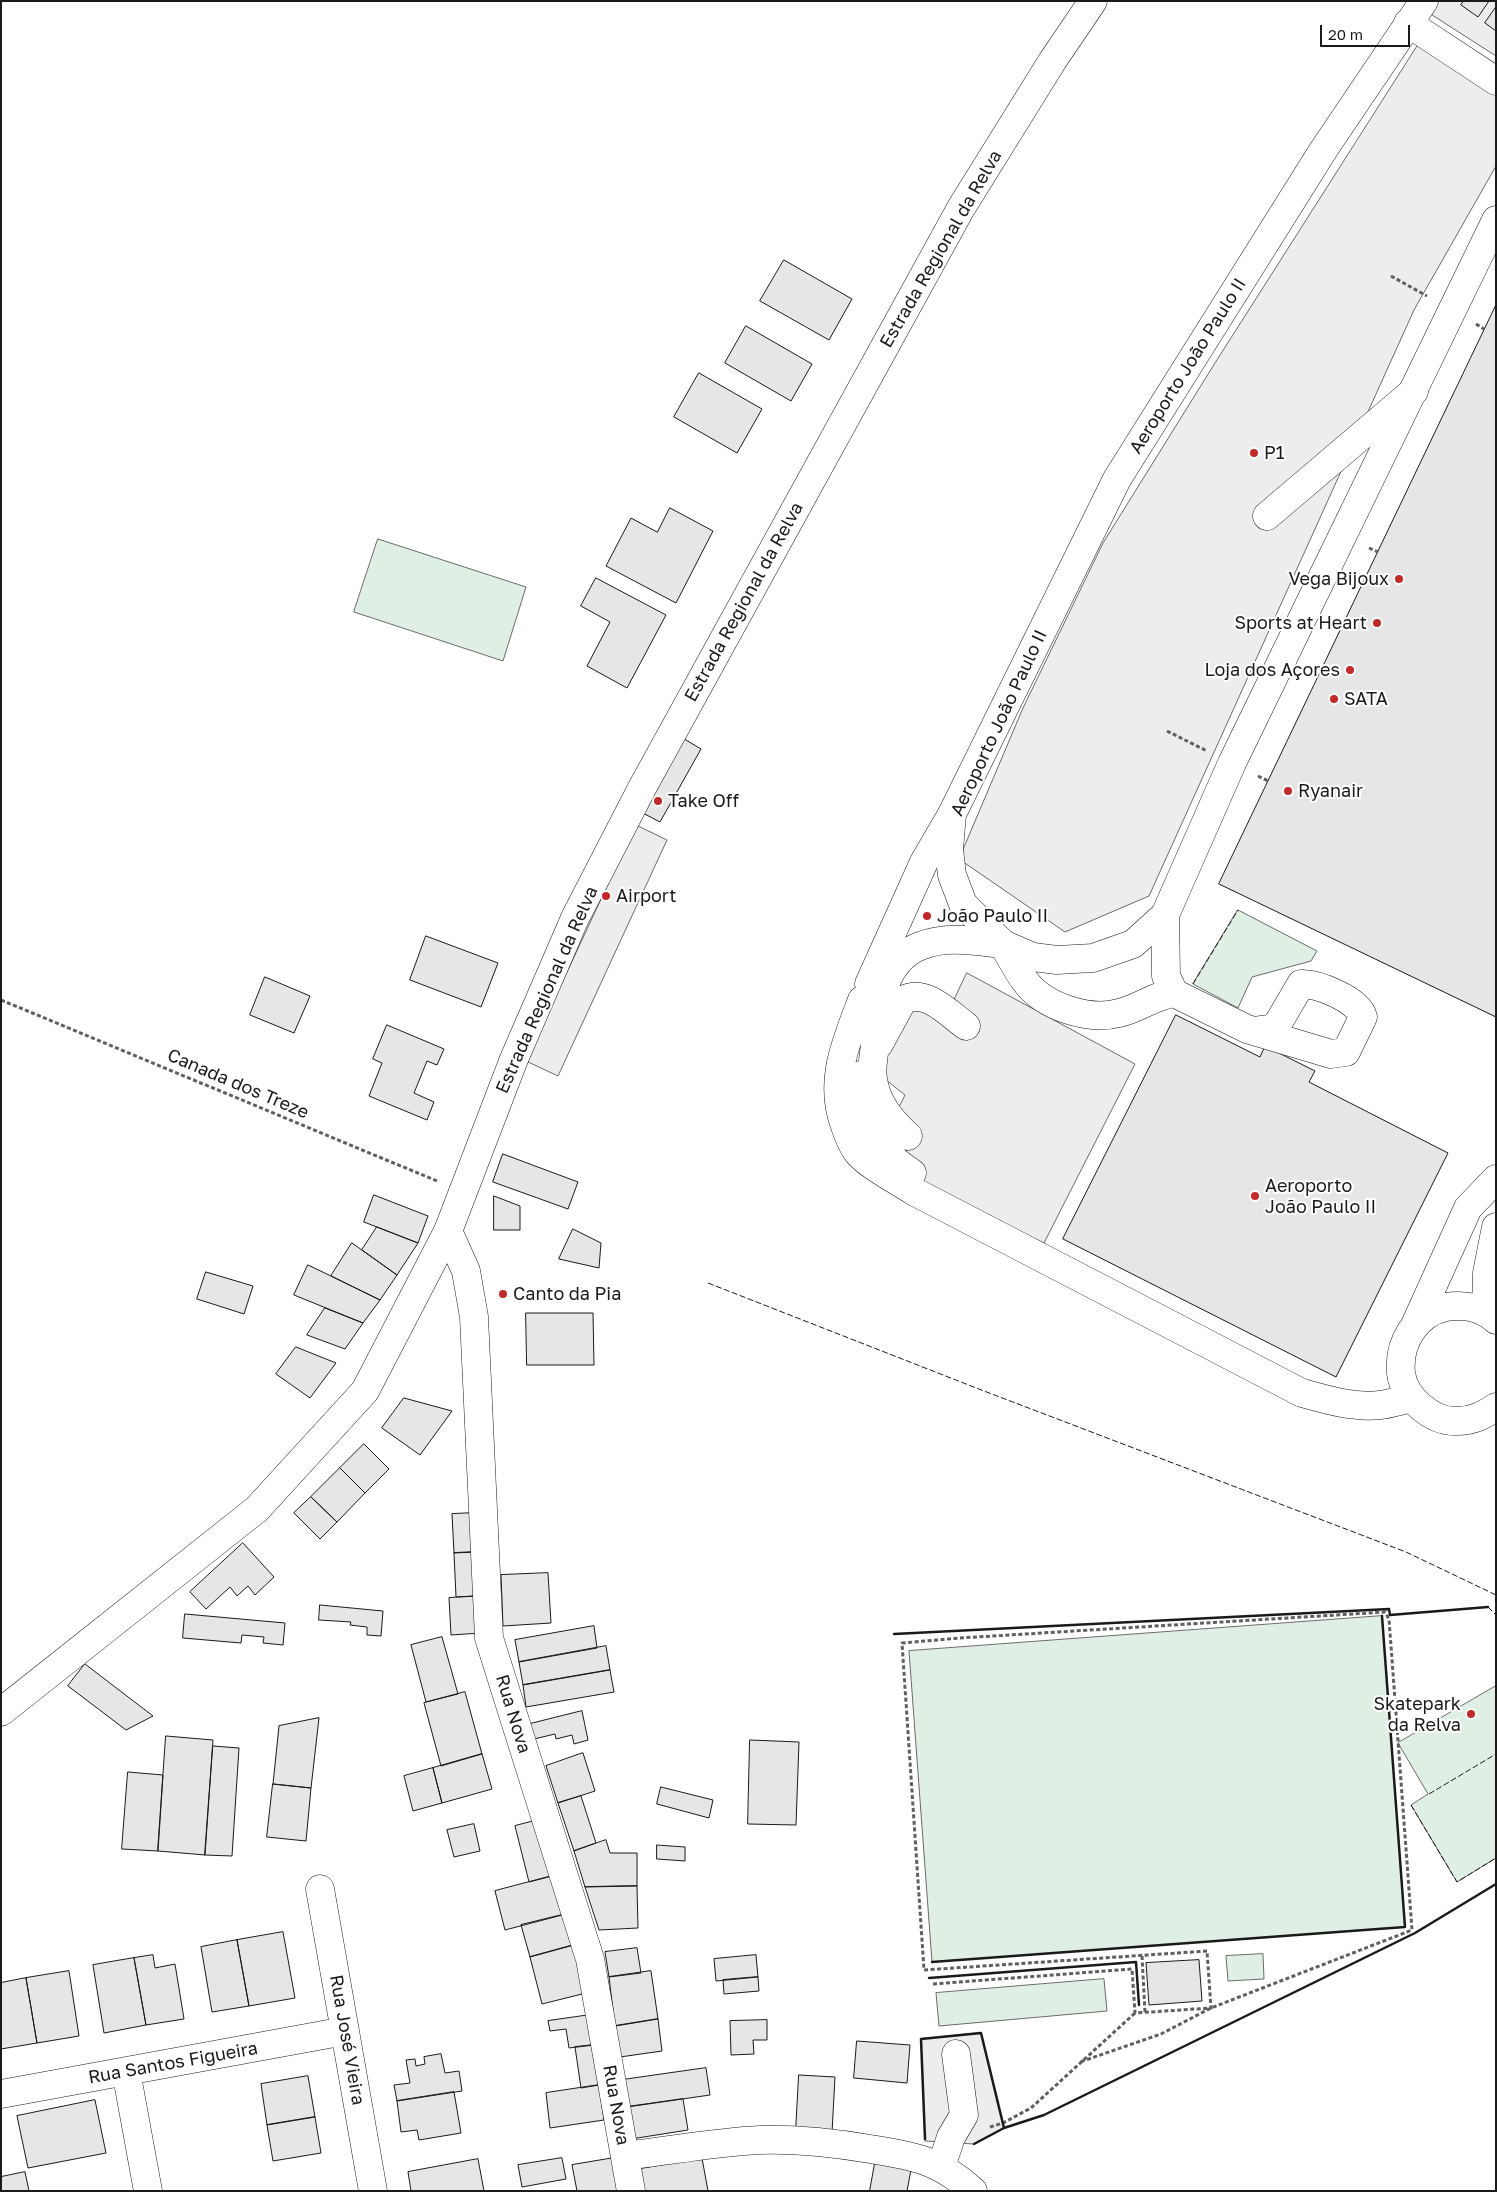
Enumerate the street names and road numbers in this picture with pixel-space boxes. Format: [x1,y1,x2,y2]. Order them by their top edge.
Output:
street label: Estrada Regional da Relva [876,146,1006,352]
street label: Aeroporto João Paulo II [1125,274,1251,458]
street label: Estrada Regional da Relva [680,499,808,705]
street label: Aeroporto João Paulo II [946,627,1052,819]
street label: Estrada Regional da Relva [491,883,603,1097]
street label: Canada dos Treze [164,1044,312,1124]
street label: Rua Nova [491,1672,535,1756]
street label: Rua José Vieira [325,1973,369,2107]
street label: Rua Santos Figueira [87,2037,259,2089]
street label: Rua Nova [598,2063,634,2147]

